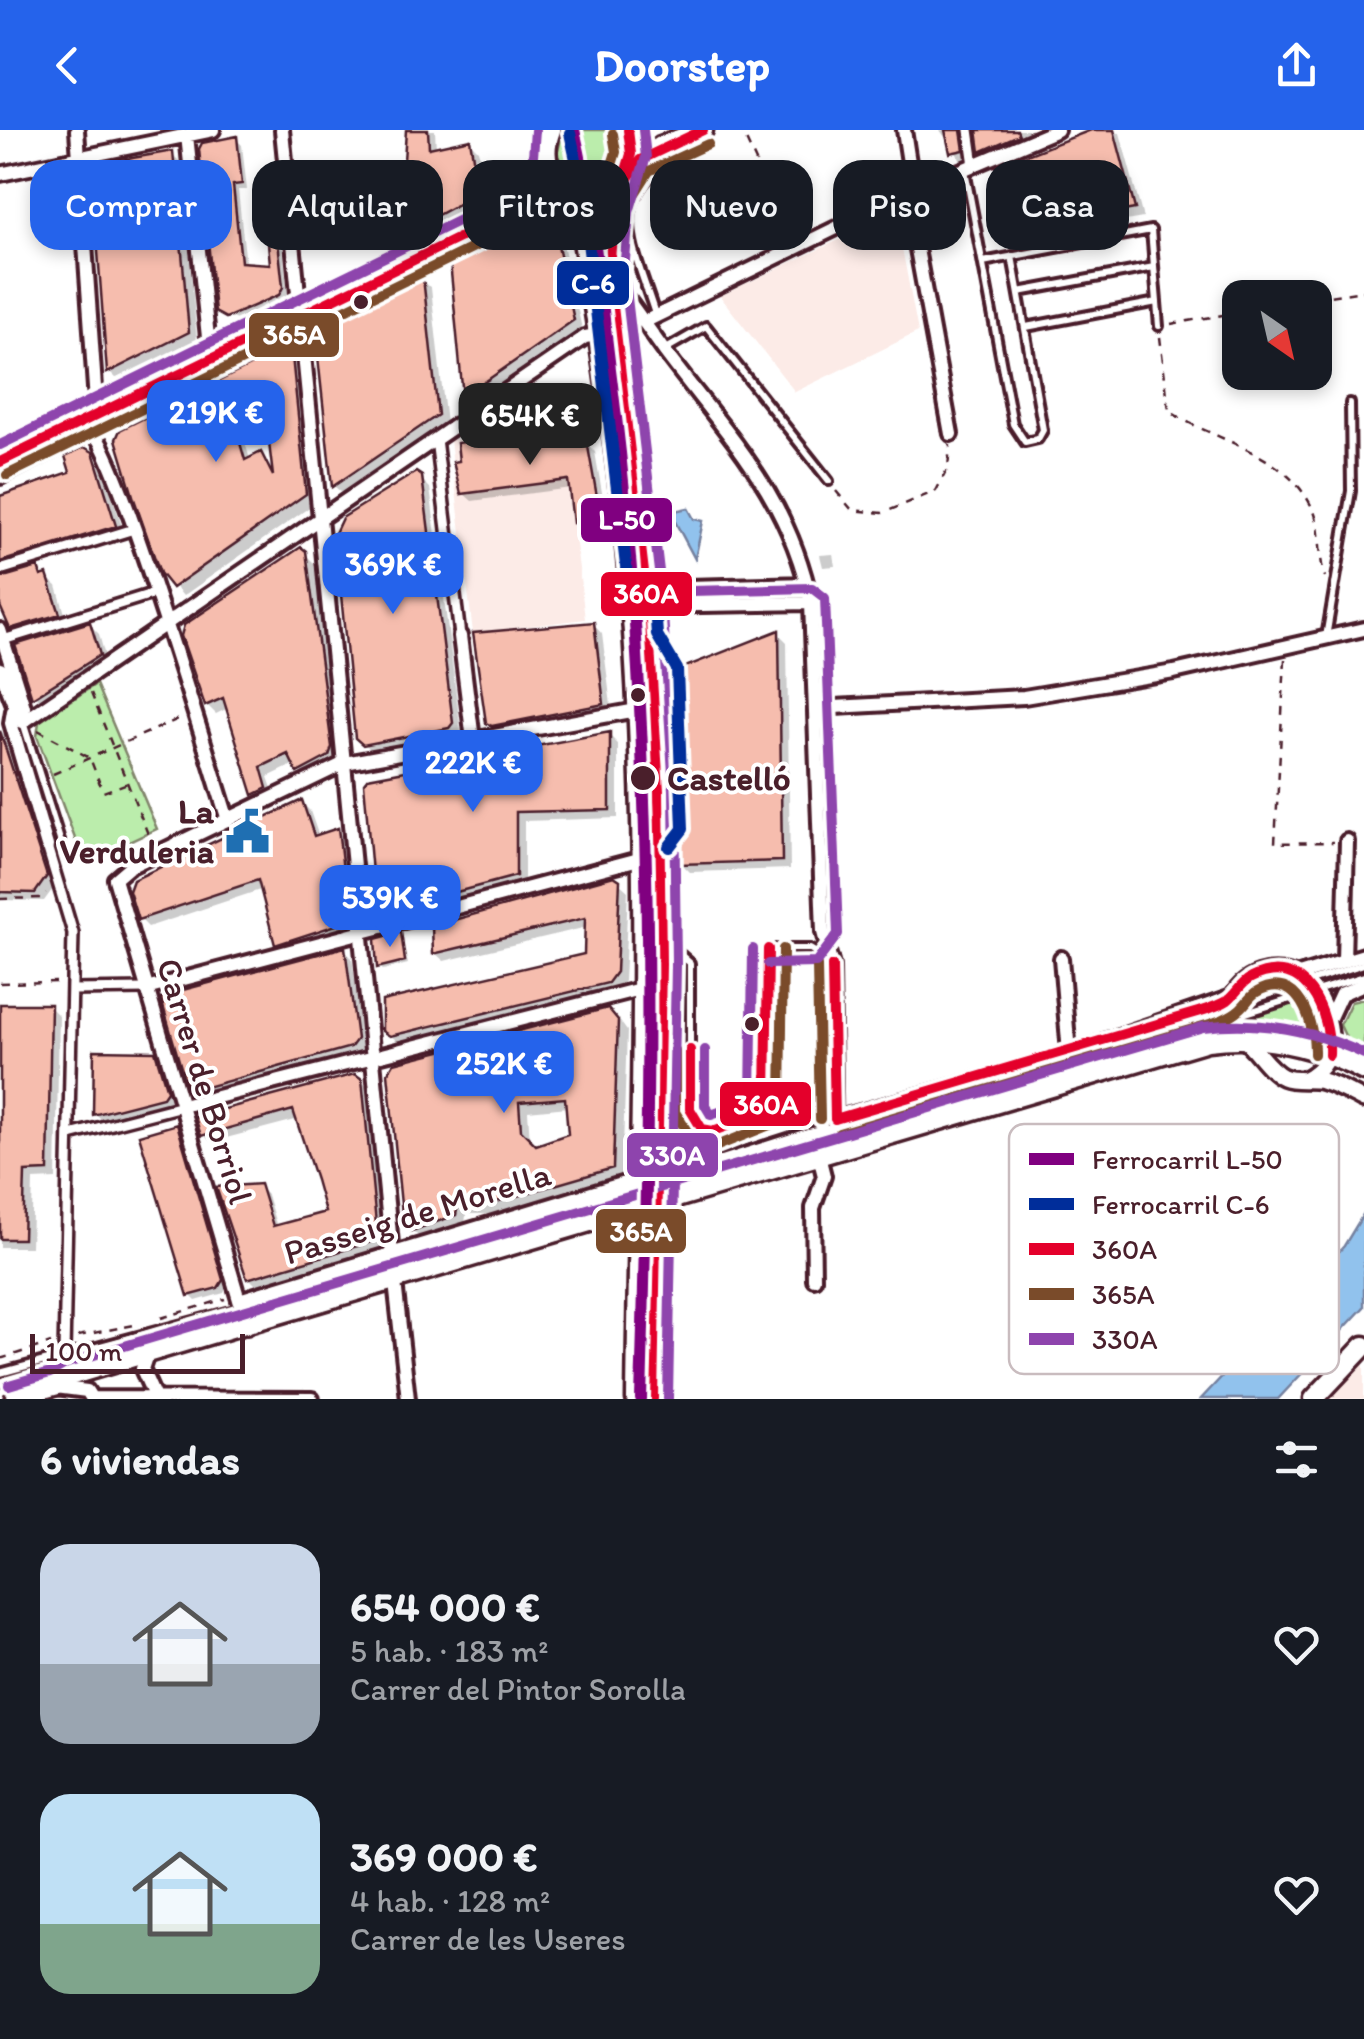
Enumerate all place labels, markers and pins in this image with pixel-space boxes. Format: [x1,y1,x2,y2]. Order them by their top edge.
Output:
unlabelled marker [351,292,371,312]
pin: 219K € [135,380,297,465]
pin: 654K € [449,383,611,468]
pin: 369K € [312,532,474,617]
unlabelled marker [628,685,648,705]
pin: 222K € [392,730,554,815]
place label: Castelló [667,757,791,799]
marker: Castelló [628,763,658,793]
place label: La Verduleria [60,790,215,872]
public building icon: La Verduleria [223,807,271,855]
pin: 539K € [309,865,471,950]
unlabelled marker [742,1014,762,1034]
pin: 252K € [423,1031,585,1116]

